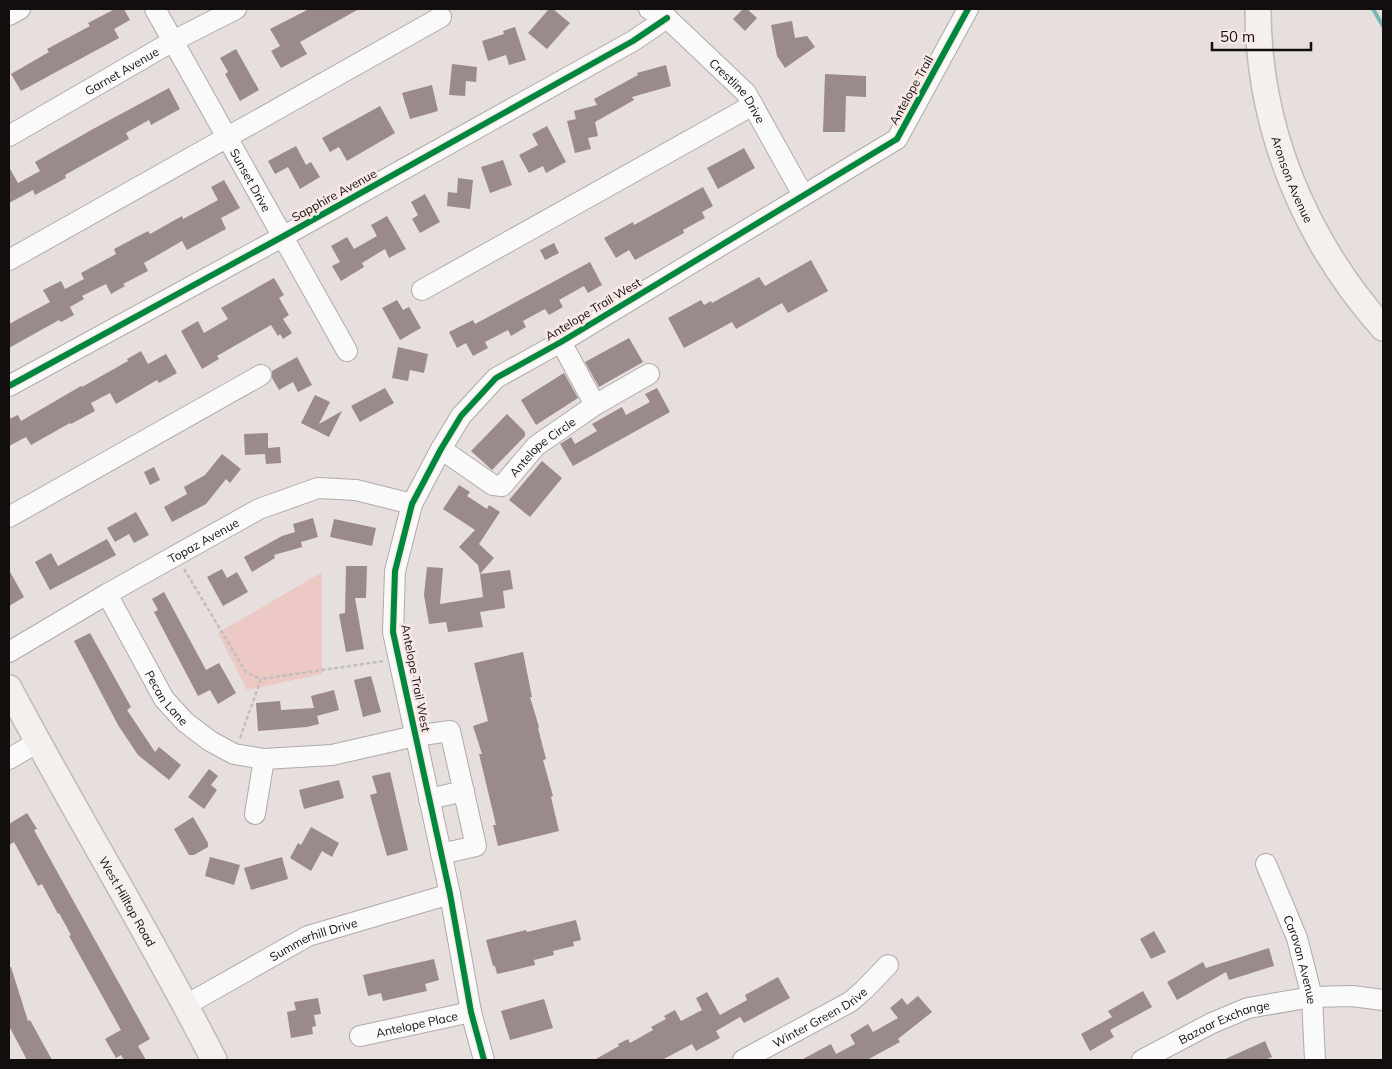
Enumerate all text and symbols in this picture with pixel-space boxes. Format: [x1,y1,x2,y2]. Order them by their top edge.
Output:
scale bar [1212,20,1311,52]
text: 50 m [1220,27,1255,46]
street label: Garnet Avenue [82,44,161,98]
street label: Antelope Trail [886,53,936,127]
street label: Crestline Drive [706,55,769,126]
street label: Aronson Avenue [1269,134,1317,225]
street label: Sunset Drive [227,146,275,214]
street label: Sapphire Avenue [289,165,379,225]
street label: Antelope Trail West [542,274,644,344]
street label: Antelope Circle [506,414,578,480]
street label: Topaz Avenue [165,514,241,566]
street label: Antelope Trail West [398,623,434,733]
street label: Pecan Lane [142,667,192,728]
street label: West Hilltop Road [96,853,159,949]
street label: Caravan Avenue [1281,913,1320,1004]
street label: Summerhill Drive [267,914,359,964]
street label: Winter Green Drive [770,984,870,1050]
street label: Bazaar Exchange [1176,997,1271,1047]
street label: Antelope Place [374,1008,459,1040]

